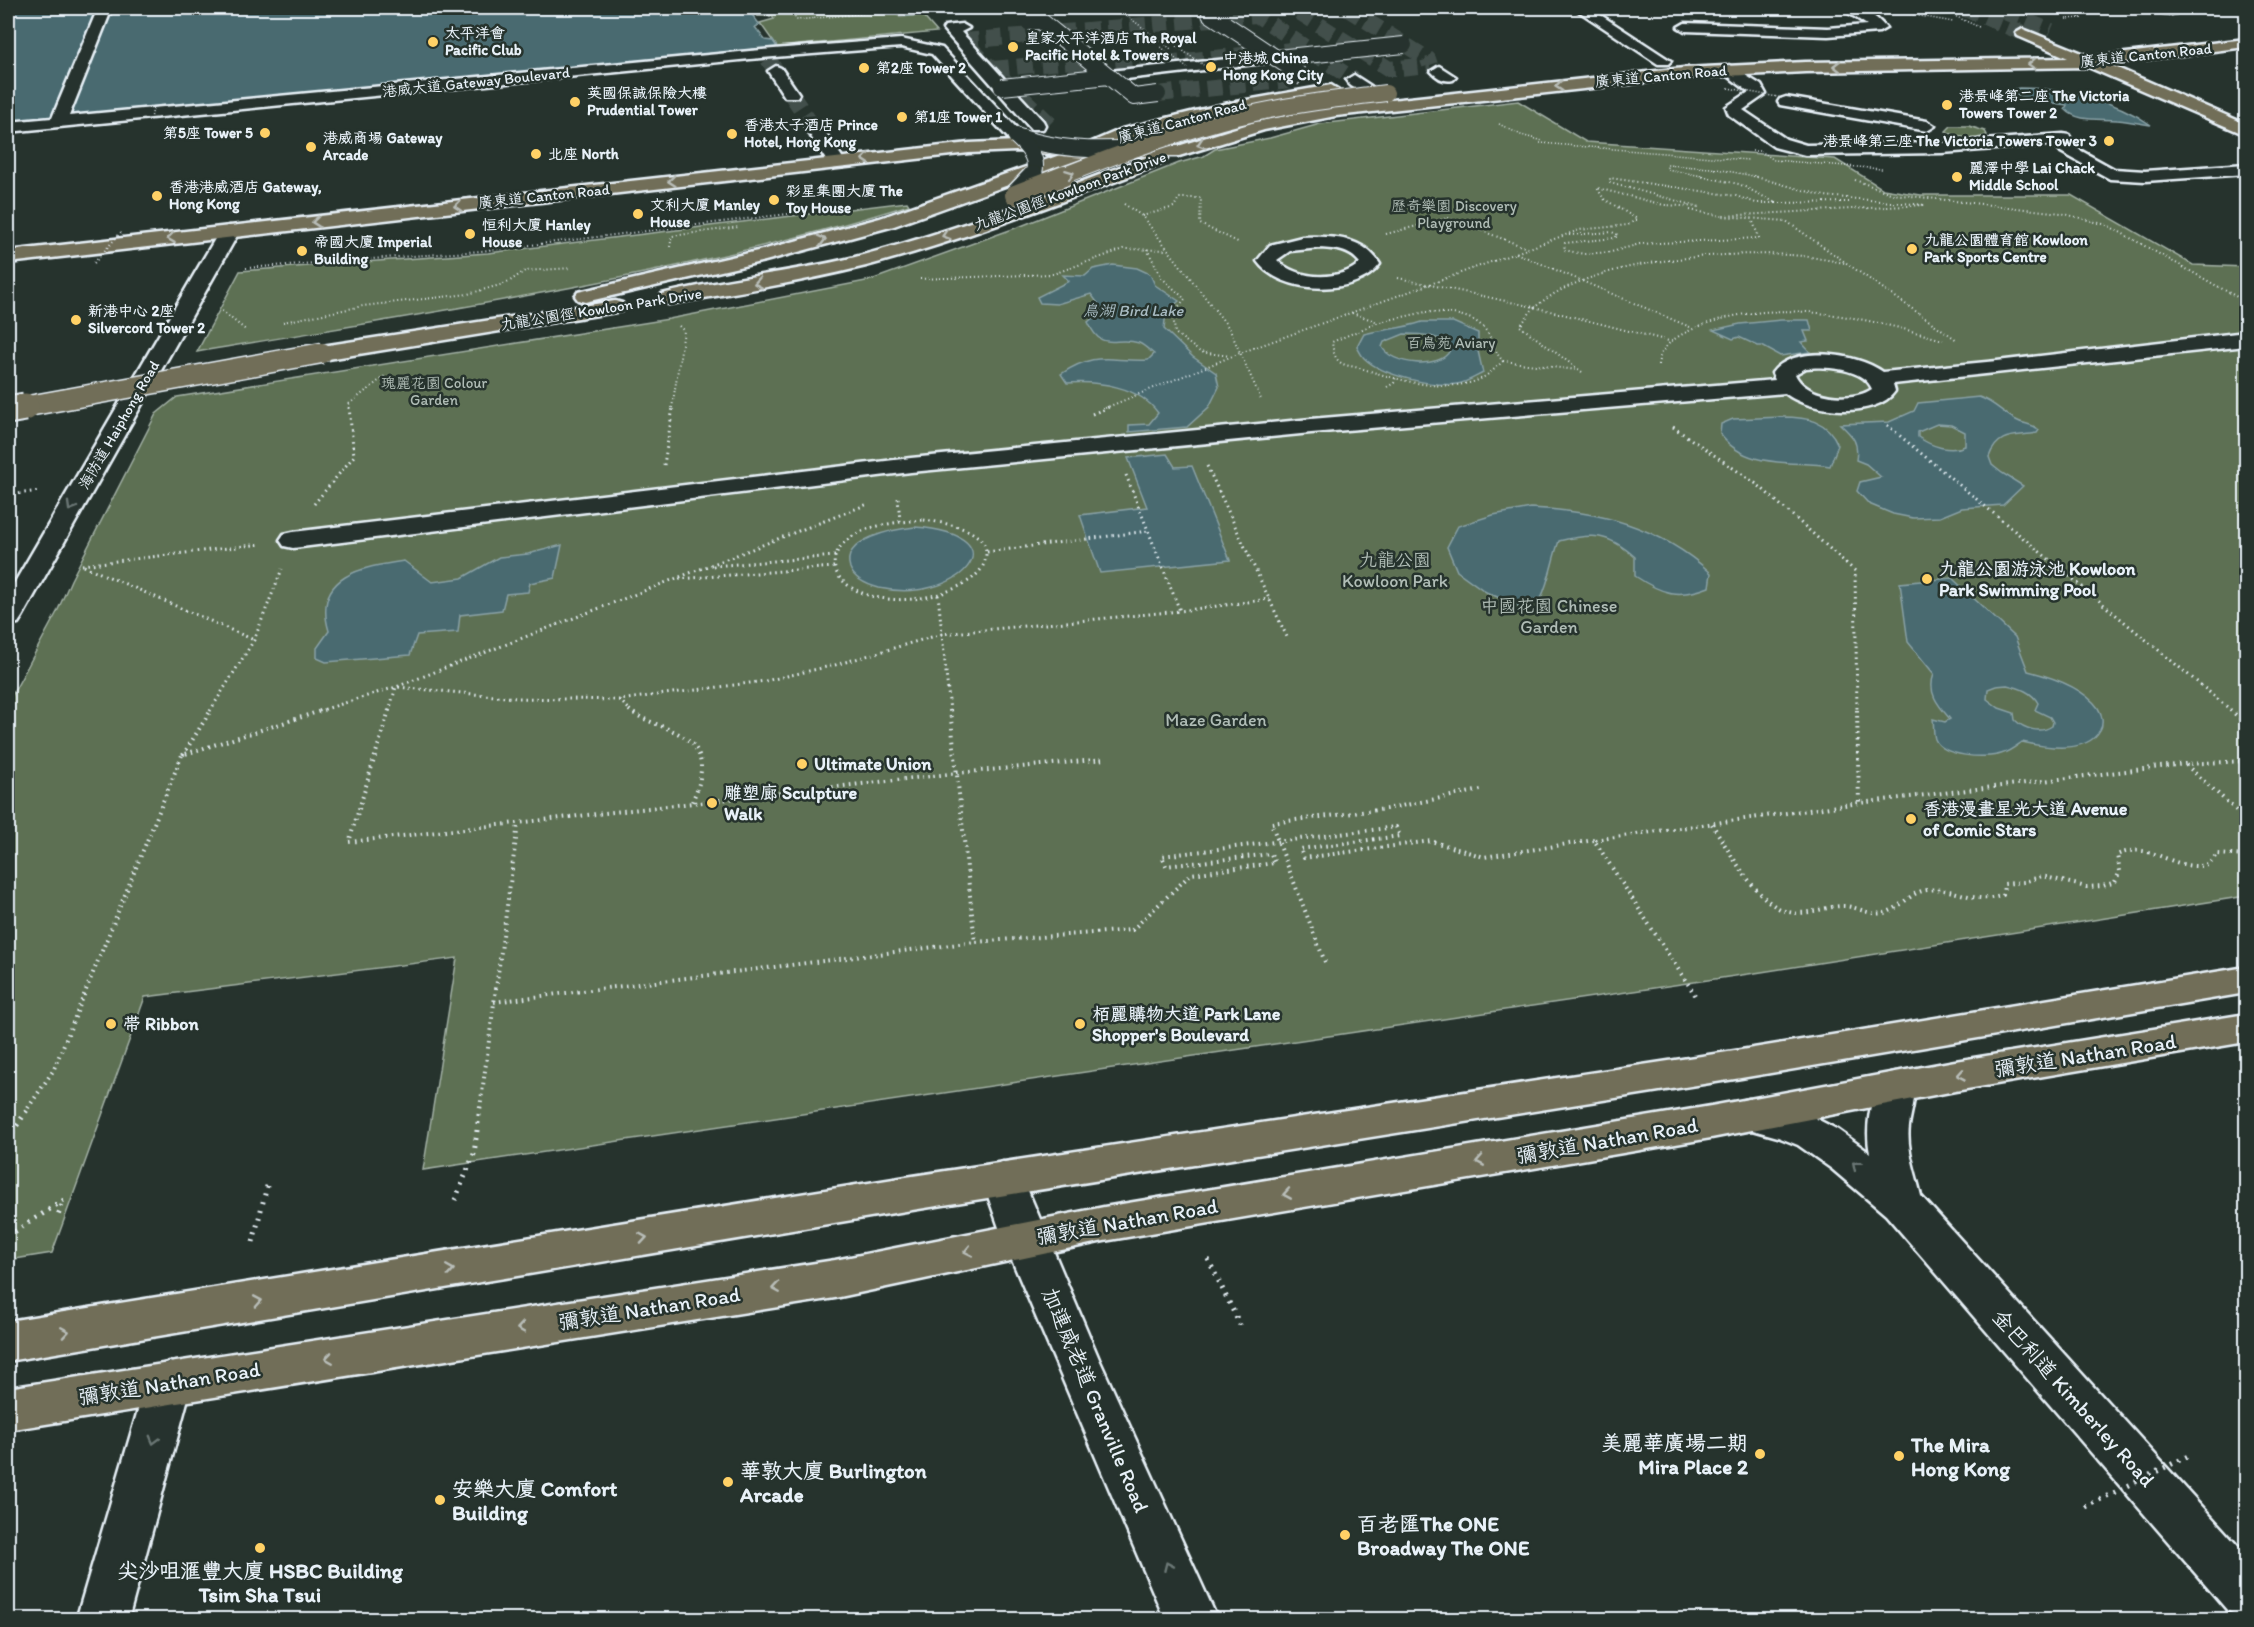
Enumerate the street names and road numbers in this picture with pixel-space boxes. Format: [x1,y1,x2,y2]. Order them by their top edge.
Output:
street label: 廣東道 Canton Road [2079,39,2213,71]
street label: 廣東道 Canton Road [1594,61,1728,91]
street label: 港威大道 Gateway Boulevard [381,63,572,101]
street label: 廣東道 Canton Road [1116,95,1249,147]
street label: 九龍公園徑 Kowloon Park Drive [971,148,1169,234]
street label: 廣東道 Canton Road [477,180,611,212]
street label: 九龍公園徑 Kowloon Park Drive [499,284,703,334]
street label: 海防道 Haiphong Road [75,358,163,492]
street label: 彌敦道 Nathan Road [1992,1028,2178,1082]
street label: 彌敦道 Nathan Road [1514,1112,1700,1168]
street label: 彌敦道 Nathan Road [1034,1193,1220,1249]
street label: 彌敦道 Nathan Road [556,1281,742,1335]
street label: 加連威老道 Granville Road [1037,1284,1155,1517]
street label: 金巴利道 Kimberley Road [1988,1304,2161,1492]
street label: 彌敦道 Nathan Road [76,1356,262,1410]

